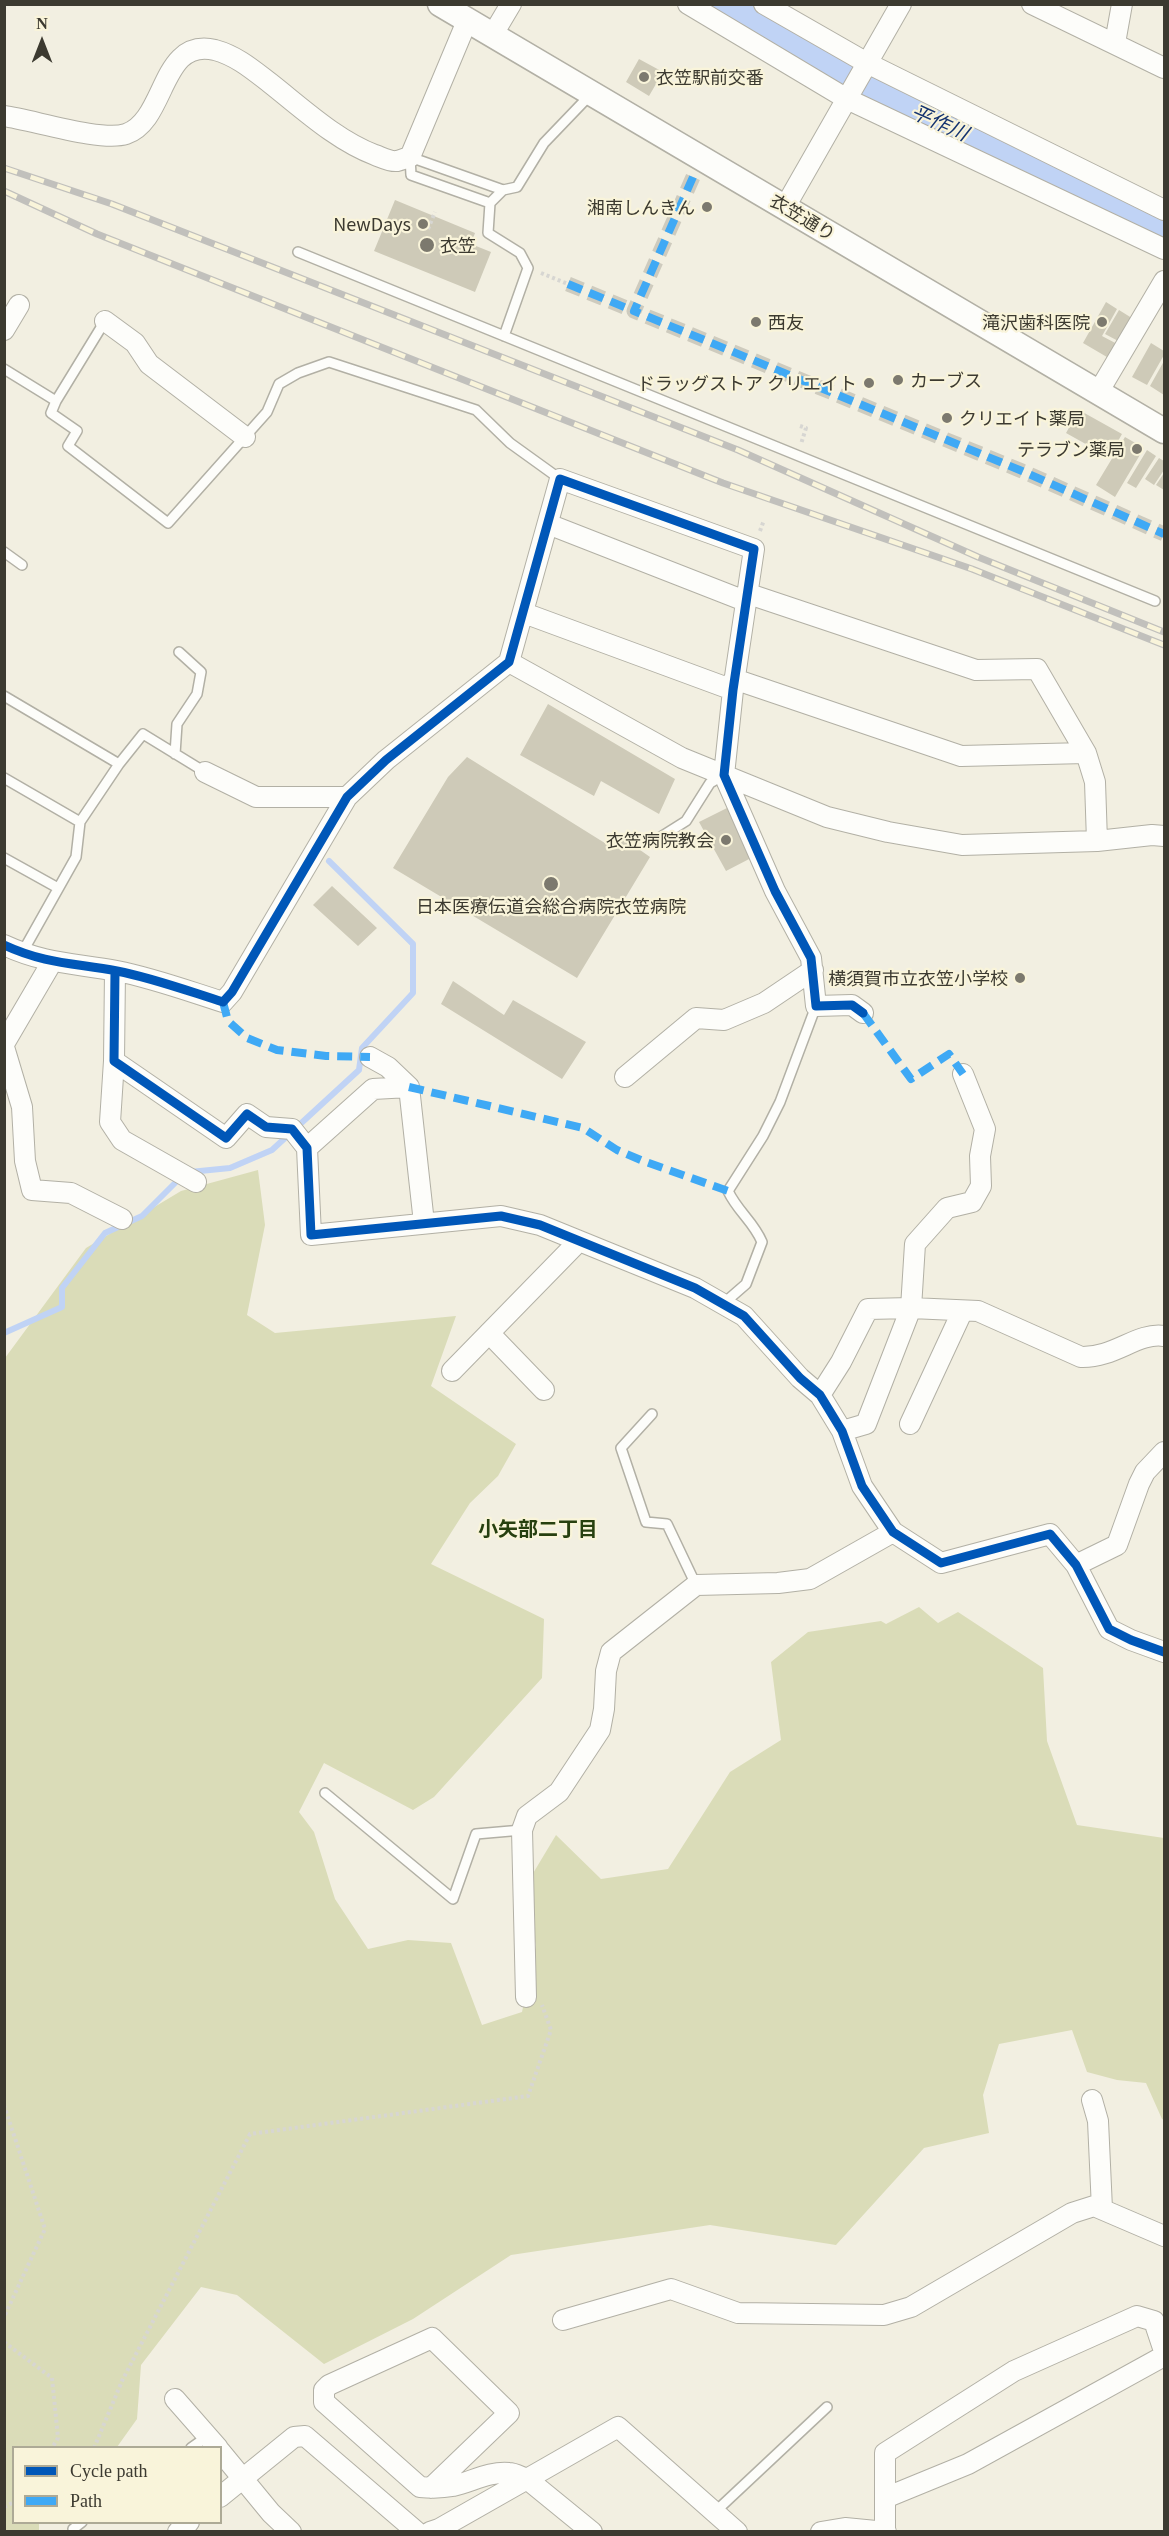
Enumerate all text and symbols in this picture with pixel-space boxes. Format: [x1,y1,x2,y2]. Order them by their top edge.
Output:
north arrow [12,12,72,72]
text: N [36,15,48,32]
place label: 衣笠駅前交番 [656,66,764,88]
marker: 衣笠駅前交番 [637,70,651,84]
water label: 平作川 [908,99,972,145]
street label: 衣笠通り [767,189,839,245]
place label: 湘南しんきん [587,196,695,218]
marker: 湘南しんきん [700,200,714,214]
place label: NewDays [333,213,411,235]
marker: NewDays [416,217,430,231]
place label: 衣笠 [440,234,476,256]
marker: 衣笠 [418,236,436,254]
place label: 西友 [768,311,804,333]
place label: 滝沢歯科医院 [982,311,1090,333]
marker: 西友 [749,315,763,329]
marker: 滝沢歯科医院 [1095,315,1109,329]
place label: カーブス [910,369,982,391]
place label: ドラッグストア クリエイト [637,372,857,394]
marker: カーブス [891,373,905,387]
marker: ドラッグストア クリエイト [862,376,876,390]
place label: クリエイト薬局 [959,407,1085,429]
marker: クリエイト薬局 [940,411,954,425]
place label: テラブン薬局 [1017,438,1125,460]
marker: テラブン薬局 [1130,442,1144,456]
place label: 衣笠病院教会 [606,829,714,851]
marker: 衣笠病院教会 [719,833,733,847]
marker: 日本医療伝道会総合病院衣笠病院 [542,875,560,893]
place label: 日本医療伝道会総合病院衣笠病院 [416,895,686,917]
place label: 横須賀市立衣笠小学校 [828,967,1008,989]
marker: 横須賀市立衣笠小学校 [1013,971,1027,985]
district label: 小矢部二丁目 [478,1516,598,1540]
legend [12,2446,222,2524]
text: Cycle path [70,2461,147,2481]
text: Path [70,2491,102,2511]

